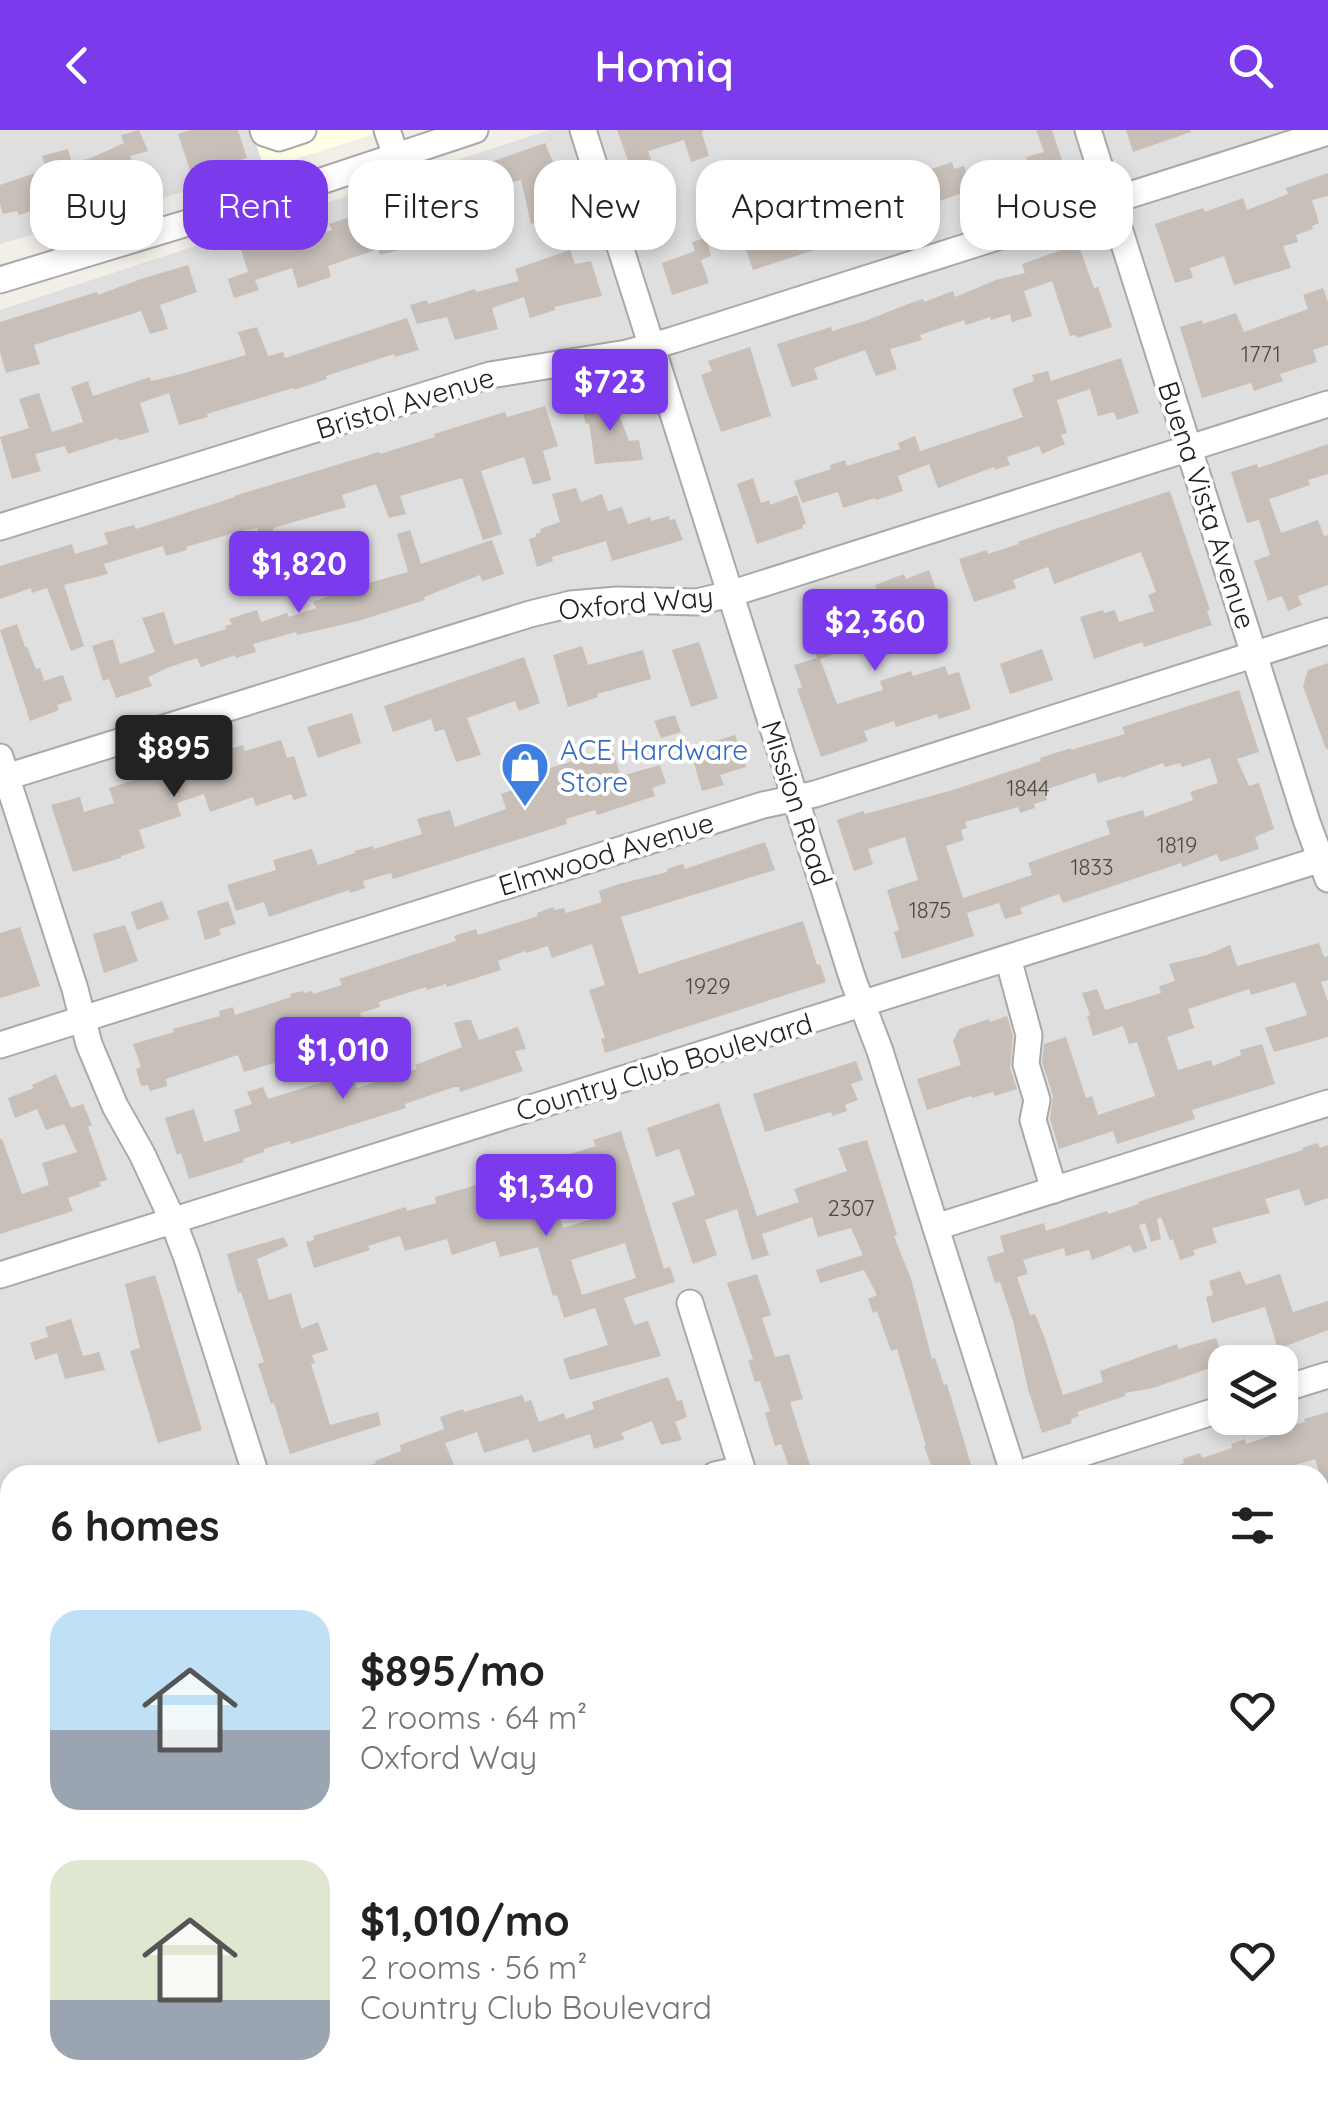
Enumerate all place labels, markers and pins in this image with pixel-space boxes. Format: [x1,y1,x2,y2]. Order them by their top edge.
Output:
pin: $723 [551,349,669,434]
pin: $1,820 [218,531,380,616]
pin: $2,360 [794,589,956,674]
pin: $895 [115,715,233,800]
place label: ACE Hardware Store [560,732,748,799]
shop icon: ACE Hardware Store [499,740,551,808]
pin: $1,010 [262,1017,424,1102]
pin: $1,340 [465,1154,627,1239]

